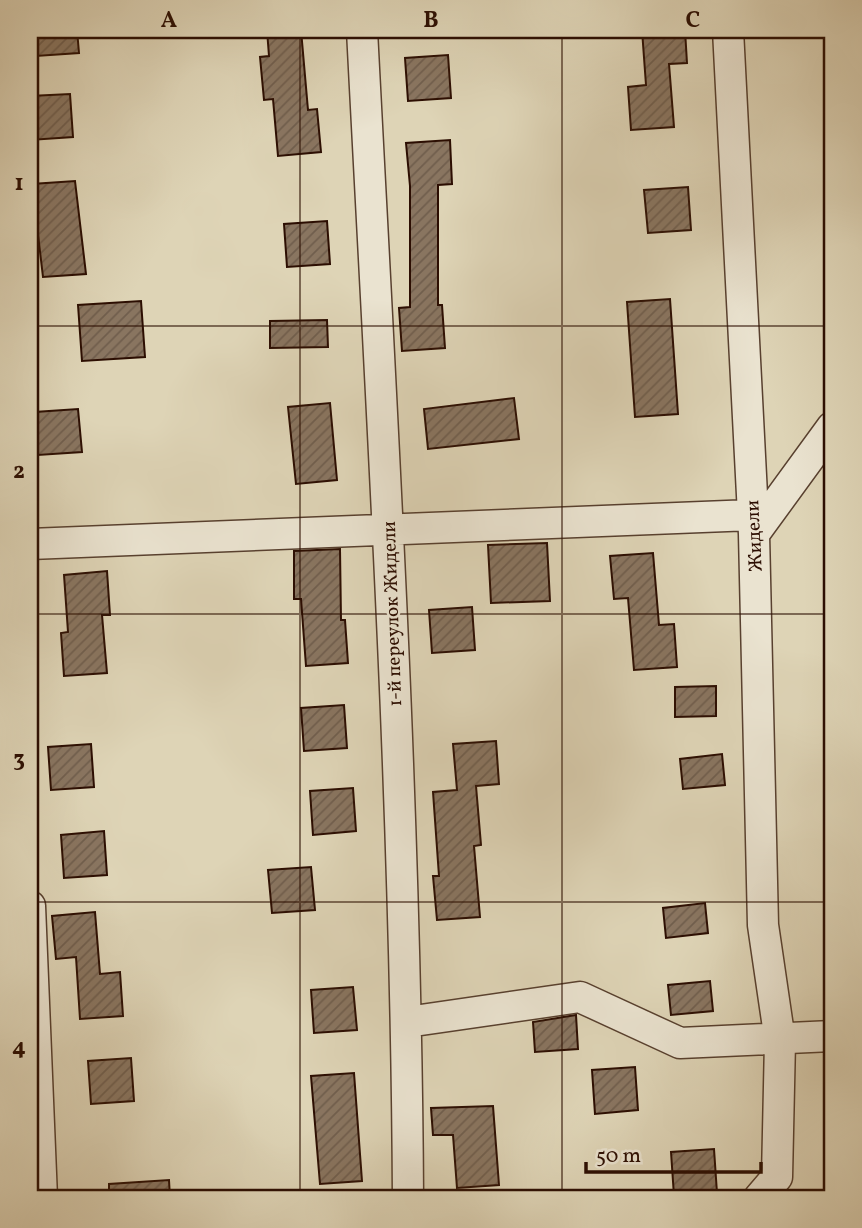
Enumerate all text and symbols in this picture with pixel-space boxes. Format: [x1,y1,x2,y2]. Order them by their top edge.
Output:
text: A [161,5,177,37]
text: B [423,5,439,37]
text: C [686,5,700,37]
text: 1 [14,168,24,200]
text: 2 [13,456,25,488]
street label: Жидели [740,499,770,572]
street label: 1-й переулок Жидели [377,521,409,707]
text: 3 [13,744,25,776]
text: 4 [12,1032,26,1064]
scale bar [586,1130,760,1174]
text: 50 m [596,1142,641,1171]

